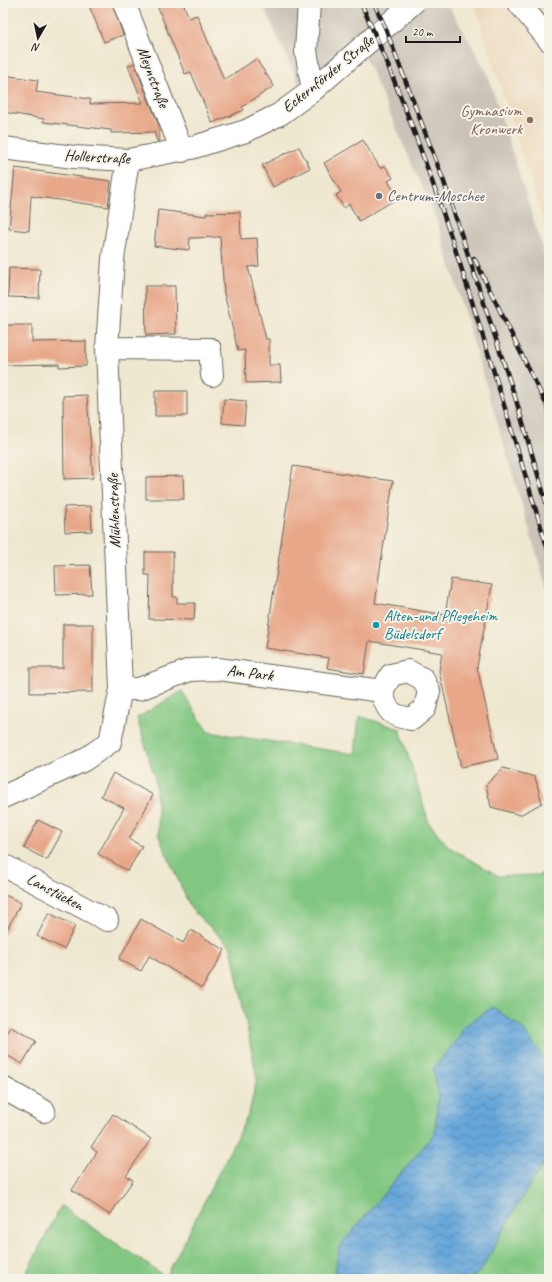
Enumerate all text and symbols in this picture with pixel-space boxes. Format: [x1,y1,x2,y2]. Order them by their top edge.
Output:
north arrow [18,18,58,58]
scale bar [406,18,460,44]
text: 20 m [412,24,434,40]
street label: Eckernförder Straße [278,30,379,117]
text: N [30,40,41,55]
street label: Meynstraße [132,44,174,112]
place label: Gymnasium Kronwerk [461,101,523,139]
marker: Gymnasium Kronwerk [525,115,535,125]
street label: Hollerstraße [64,145,132,169]
place label: Centrum-Moschee [387,186,486,206]
marker: Centrum-Moschee [374,191,384,201]
street label: Mühlenstraße [103,472,125,549]
place label: Alten-und Pflegeheim Büdelsdorf [384,606,498,644]
marker: Alten-und Pflegeheim Büdelsdorf [371,620,381,630]
street label: Am Park [226,660,275,686]
street label: Lanstücken [23,869,88,916]

